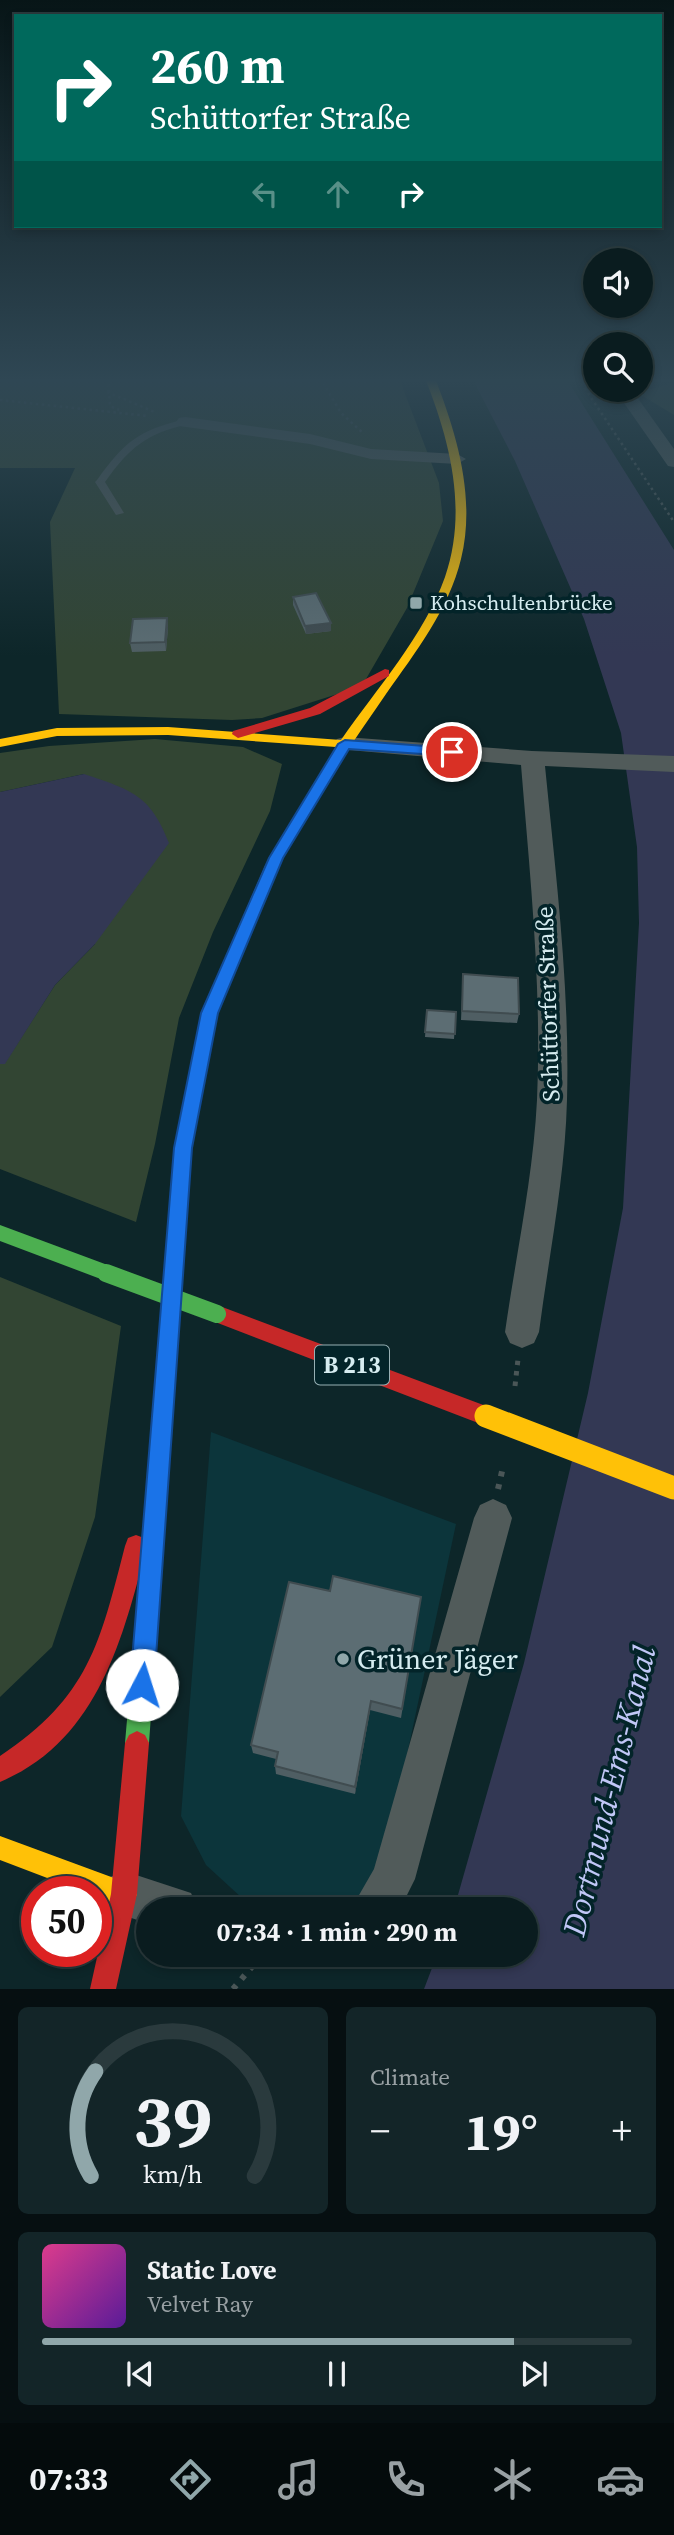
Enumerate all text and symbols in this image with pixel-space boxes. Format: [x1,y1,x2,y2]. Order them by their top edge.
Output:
text: 260 m [150,32,285,99]
icon: right [35,42,126,133]
text: Schüttorfer Straße [150,96,411,140]
icon: left [246,175,284,213]
icon: ahead [319,175,357,213]
icon: right [392,175,430,213]
map controls [583,248,653,402]
button: sound [583,248,653,318]
button: search [583,332,653,402]
place label: Kohschultenbrücke [430,588,613,617]
marker: Kohschultenbrücke [408,595,424,611]
pin [422,722,482,782]
icon: arrive [433,733,471,771]
street label: Schüttorfer Straße [528,906,567,1102]
road number: B 213 [315,1346,389,1384]
place label: Grüner Jäger [357,1640,518,1678]
water label: Dortmund-Ems-Kanal [551,1641,666,1942]
position arrow [105,1648,179,1722]
marker: Grüner Jäger [335,1651,351,1667]
speed limit sign: 50 [21,1876,112,1967]
text: 07:34 · 1 min · 290 m [217,1914,457,1950]
text: Climate [370,2061,450,2093]
text: 39 [134,2072,212,2171]
text: 19° [464,2096,538,2167]
text: − [370,2105,390,2157]
text: + [612,2105,632,2157]
text: km/h [143,2157,203,2191]
text: Static Love [147,2252,276,2288]
text: Velvet Ray [147,2288,253,2320]
icon: previous [121,2355,159,2393]
icon: pause [318,2355,356,2393]
icon: next [515,2355,553,2393]
icon: directions [166,2455,215,2504]
icon: music [274,2455,323,2504]
icon: phone [381,2455,430,2504]
icon: climate [488,2455,537,2504]
icon: car [596,2455,645,2504]
text: 07:33 [29,2457,108,2501]

